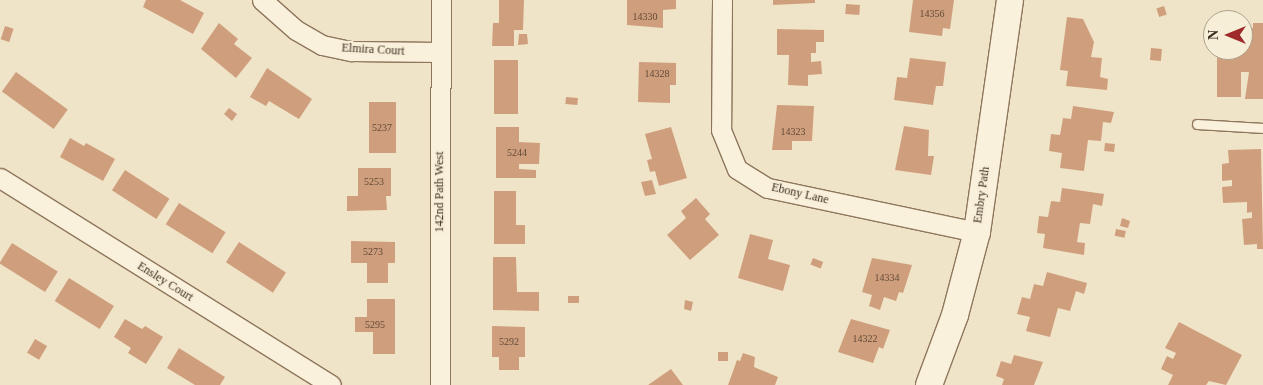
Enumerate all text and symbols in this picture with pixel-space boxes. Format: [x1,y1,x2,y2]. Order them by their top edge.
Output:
house number: 14356 [920,8,944,20]
north arrow [1203,10,1253,60]
house number: 14330 [632,11,658,23]
text: N [1206,30,1221,40]
street label: Elmira Court [341,41,405,59]
house number: 14328 [644,68,670,80]
house number: 5237 [372,122,392,134]
house number: 14323 [780,126,806,138]
house number: 5244 [507,147,527,159]
street label: 142nd Path West [433,151,447,233]
street label: Embry Path [971,166,993,224]
house number: 5253 [364,176,384,188]
street label: Ebony Lane [770,180,830,208]
house number: 5273 [363,246,383,258]
street label: Ensley Court [134,259,196,305]
house number: 14334 [874,272,900,284]
house number: 5295 [365,319,385,331]
house number: 14322 [852,333,878,345]
house number: 5292 [499,336,519,348]

